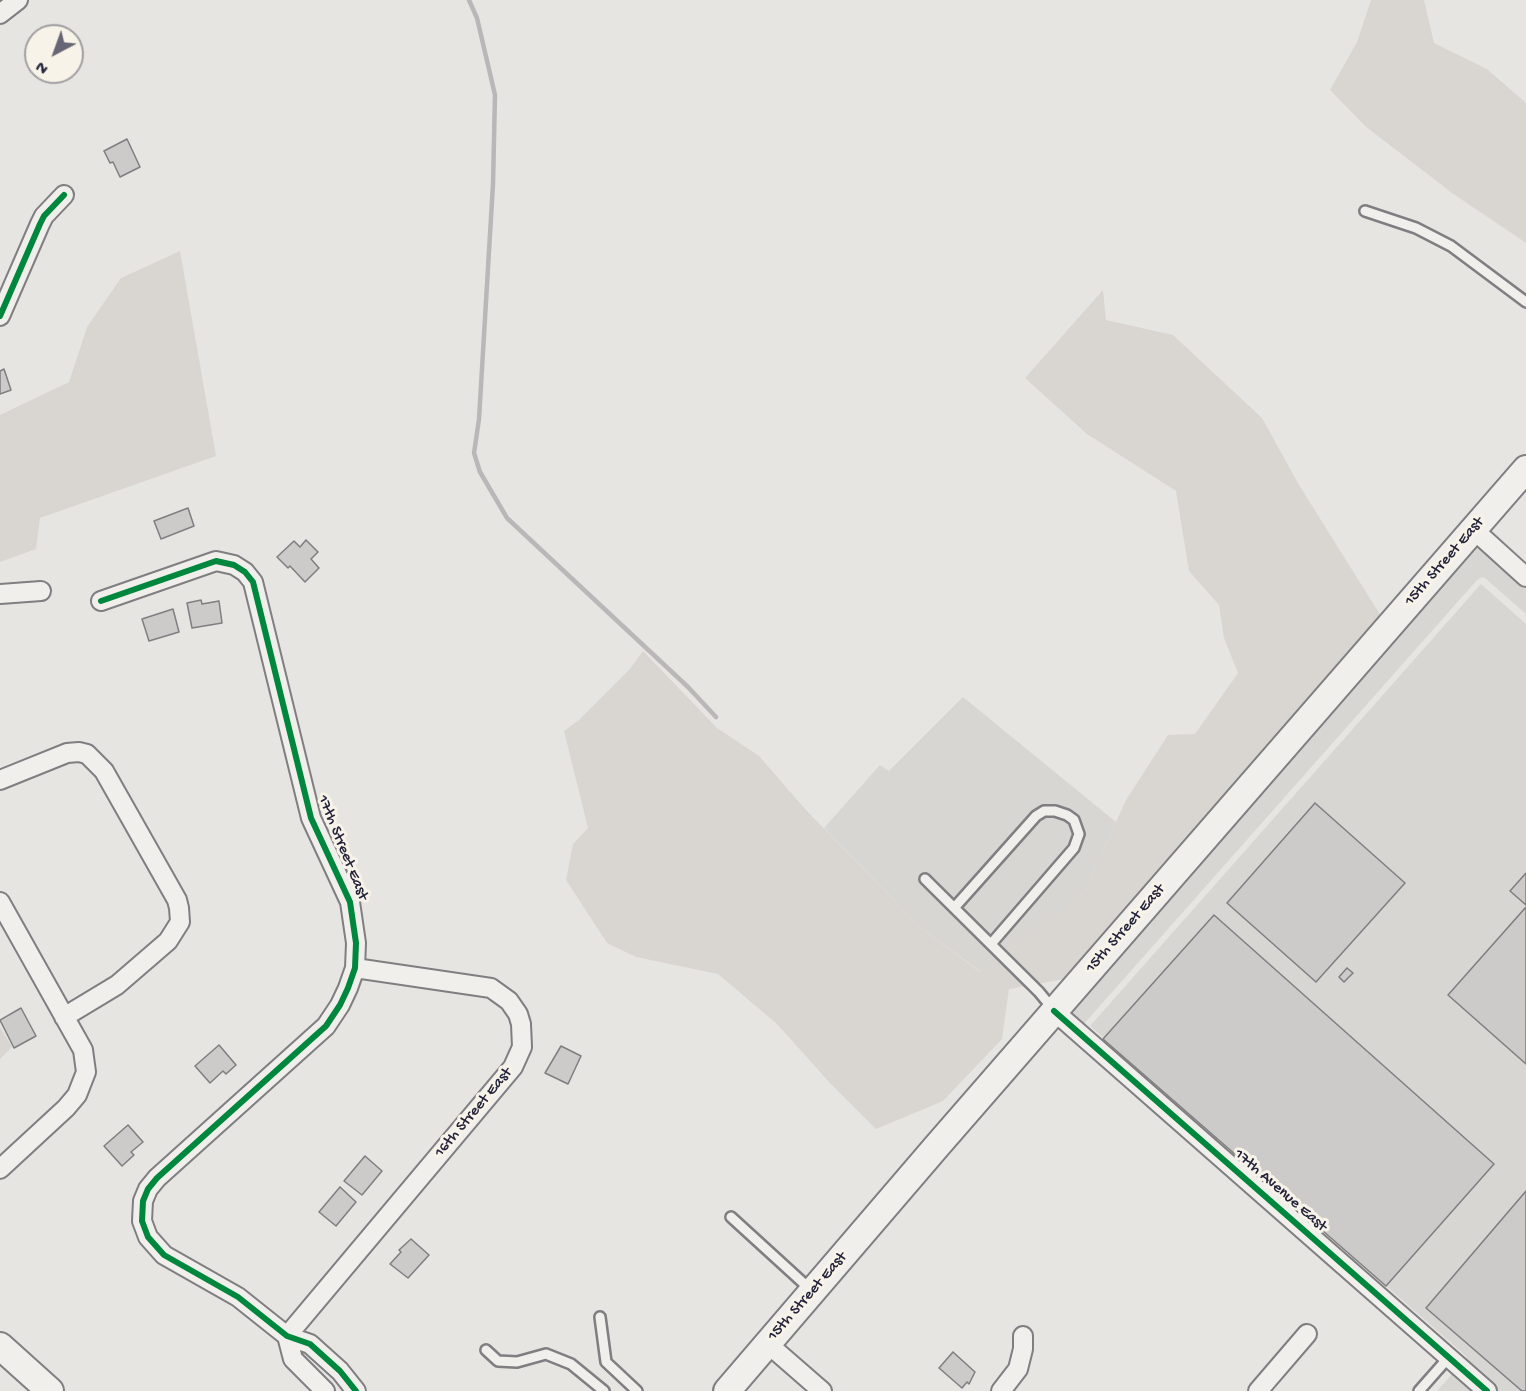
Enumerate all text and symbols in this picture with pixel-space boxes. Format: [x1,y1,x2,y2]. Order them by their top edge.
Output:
north arrow [24,24,84,84]
text: N [33,56,53,77]
street label: 15th Street East [1401,514,1489,610]
street label: 17th Street East [312,793,372,903]
street label: 15th Street East [1082,881,1170,977]
street label: 16th Street East [431,1064,517,1162]
street label: 17th Avenue East [1230,1145,1330,1237]
street label: 15th Street East [764,1249,852,1345]

